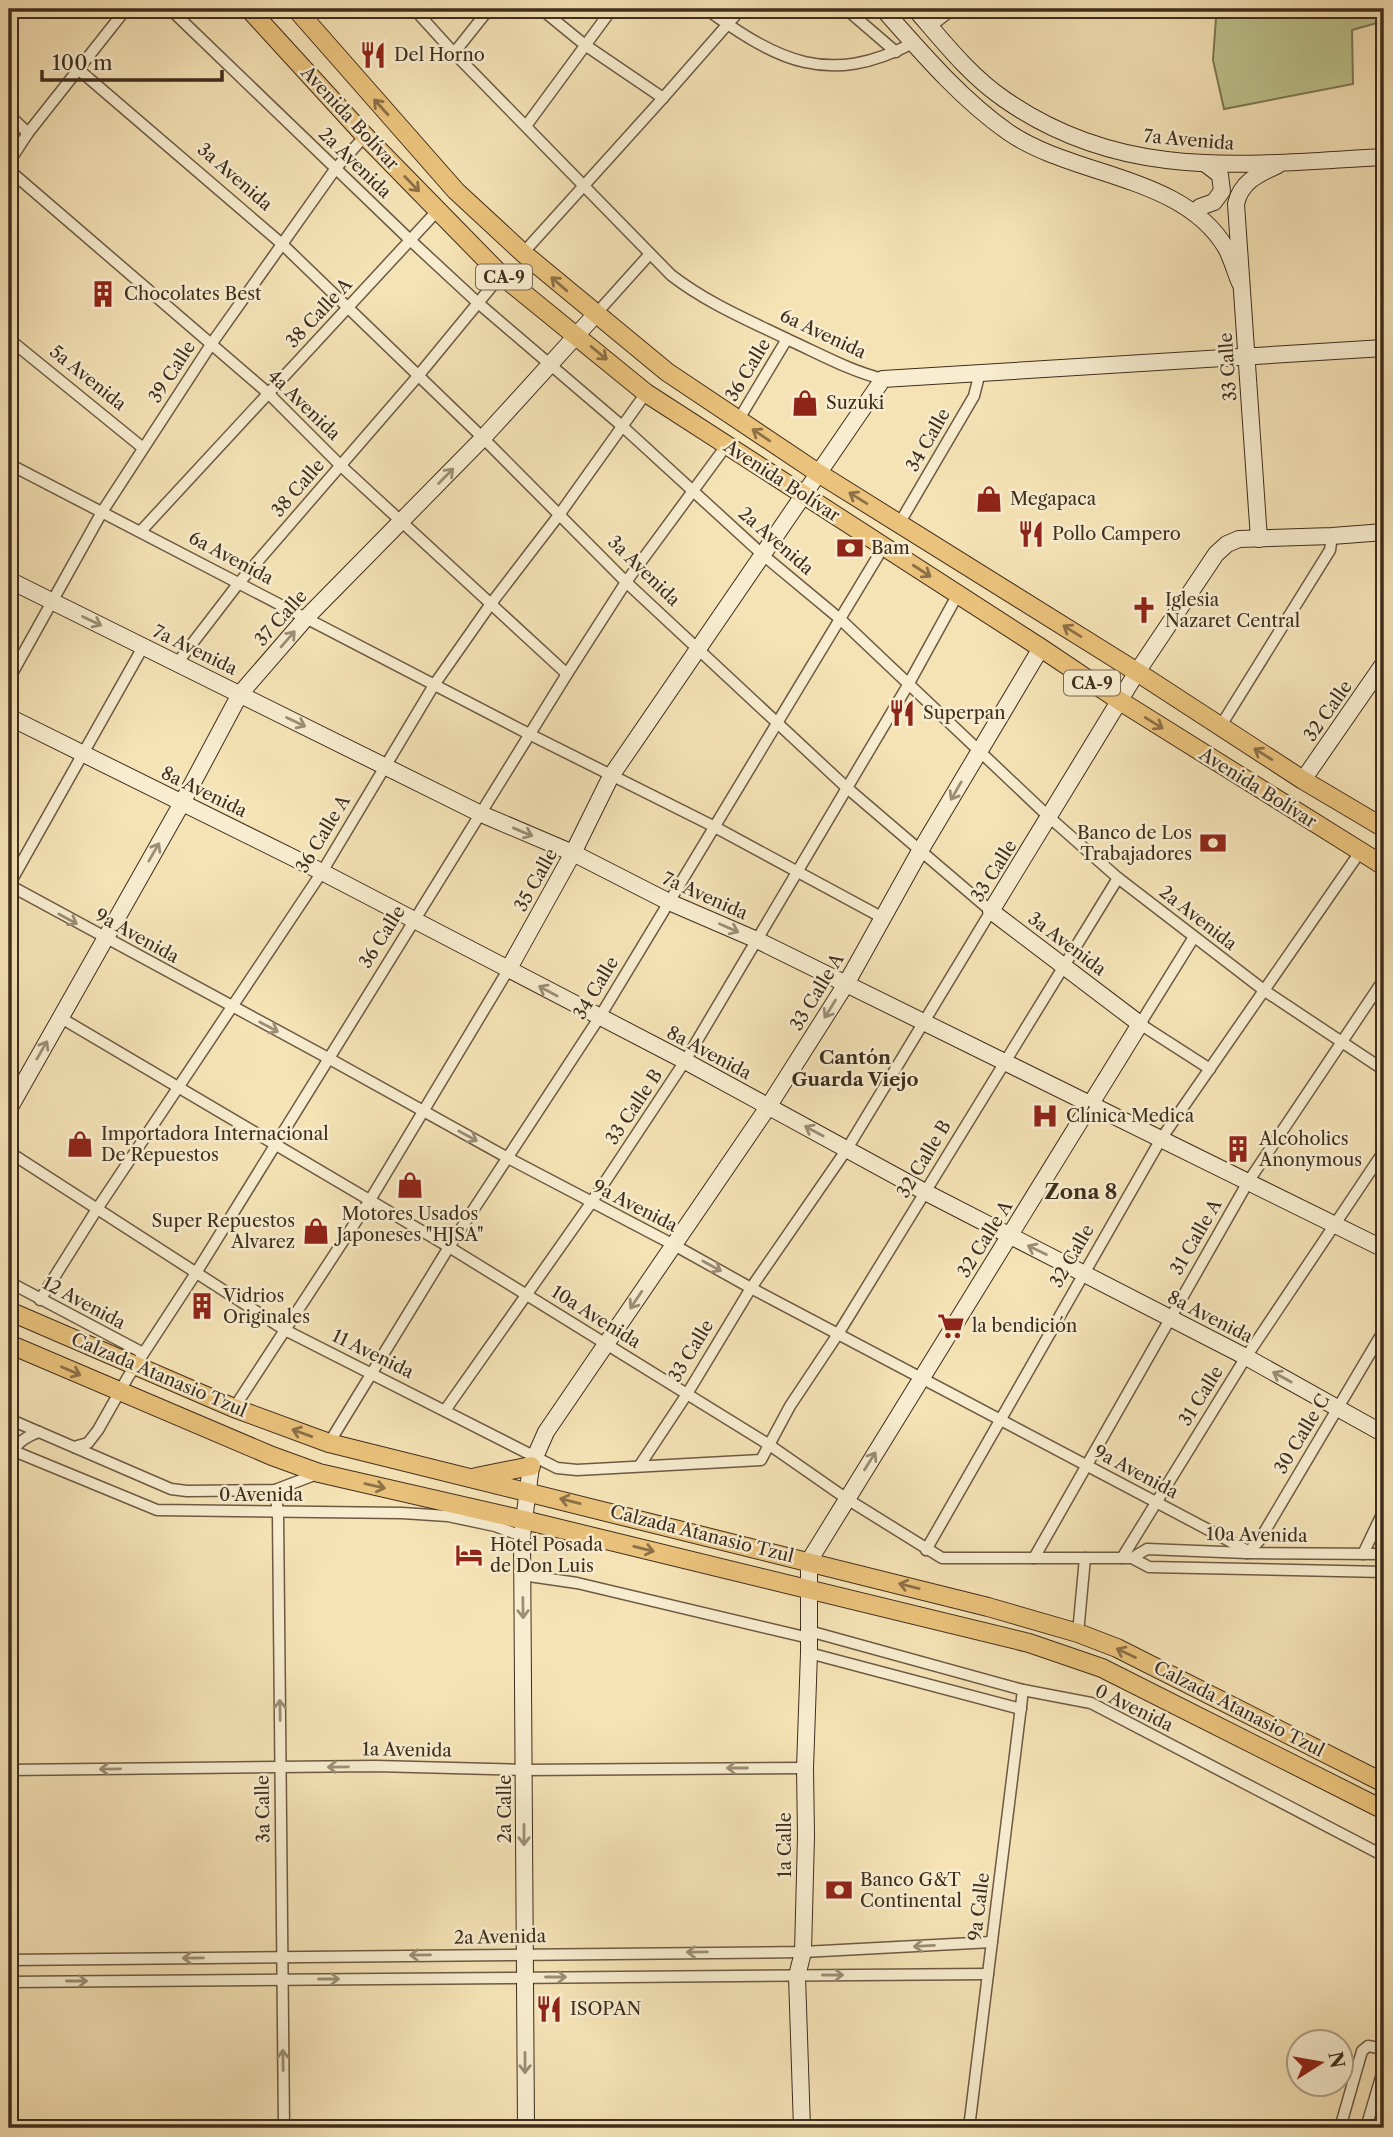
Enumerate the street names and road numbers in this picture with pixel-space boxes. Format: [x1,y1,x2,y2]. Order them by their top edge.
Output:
street label: Avenida Bolívar [296,61,404,175]
street label: 2a Avenida [314,123,396,203]
street label: 7a Avenida [1143,125,1236,155]
street label: 3a Avenida [193,139,277,216]
road number: CA-9 [476,264,532,290]
street label: 38 Calle A [281,273,357,352]
street label: 6a Avenida [776,304,870,364]
street label: 33 Calle [1215,332,1241,402]
street label: 36 Calle [721,335,775,405]
street label: 39 Calle [144,337,200,407]
street label: 5a Avenida [45,341,131,416]
street label: 4a Avenida [263,365,345,445]
street label: 34 Calle [901,405,955,475]
street label: Avenida Bolívar [719,435,844,527]
street label: 38 Calle [267,455,329,521]
street label: 2a Avenida [734,502,818,580]
street label: 6a Avenida [185,527,278,590]
street label: 3a Avenida [603,531,685,611]
street label: 37 Calle [250,585,312,651]
street label: 7a Avenida [149,620,241,680]
road number: CA-9 [1064,670,1120,696]
street label: 32 Calle [1299,676,1357,746]
street label: Avenida Bolívar [1195,743,1321,833]
street label: 8a Avenida [157,762,251,822]
street label: 36 Calle A [291,791,355,877]
street label: 33 Calle [966,836,1022,906]
street label: 35 Calle [510,845,562,915]
street label: 7a Avenida [659,867,751,925]
street label: 2a Avenida [1155,881,1242,955]
street label: 36 Calle [354,902,410,972]
street label: 9a Avenida [91,904,183,968]
street label: 3a Avenida [1024,908,1111,981]
street label: 33 Calle A [785,949,849,1035]
street label: 34 Calle [569,953,623,1023]
street label: 8a Avenida [663,1022,756,1085]
street label: 33 Calle B [601,1065,667,1149]
street label: 32 Calle B [892,1116,956,1202]
street label: 9a Avenida [589,1175,682,1237]
street label: 31 Calle A [1166,1195,1227,1279]
street label: 32 Calle A [953,1196,1018,1282]
street label: 32 Calle [1045,1221,1099,1291]
street label: 12 Avenida [39,1272,130,1334]
street label: 10a Avenida [547,1281,645,1353]
street label: 8a Avenida [1164,1286,1257,1348]
street label: 33 Calle [664,1316,718,1386]
street label: 11 Avenida [329,1325,418,1383]
street label: Calzada Atanasio Tzul [68,1328,250,1422]
street label: 31 Calle [1174,1362,1228,1430]
street label: 30 Calle C [1270,1390,1334,1478]
street label: 9a Avenida [1090,1441,1183,1504]
street label: 0 Avenida [219,1484,304,1506]
street label: Calzada Atanasio Tzul [608,1501,796,1567]
street label: 10a Avenida [1206,1523,1308,1547]
street label: Calzada Atanasio Tzul [1150,1656,1328,1762]
street label: 0 Avenida [1091,1680,1177,1737]
street label: 1a Avenida [362,1738,453,1762]
street label: 3a Calle [251,1775,275,1843]
street label: 2a Calle [494,1775,516,1843]
street label: 1a Calle [774,1812,796,1878]
street label: 9a Calle [964,1872,994,1942]
street label: 2a Avenida [454,1925,547,1949]

